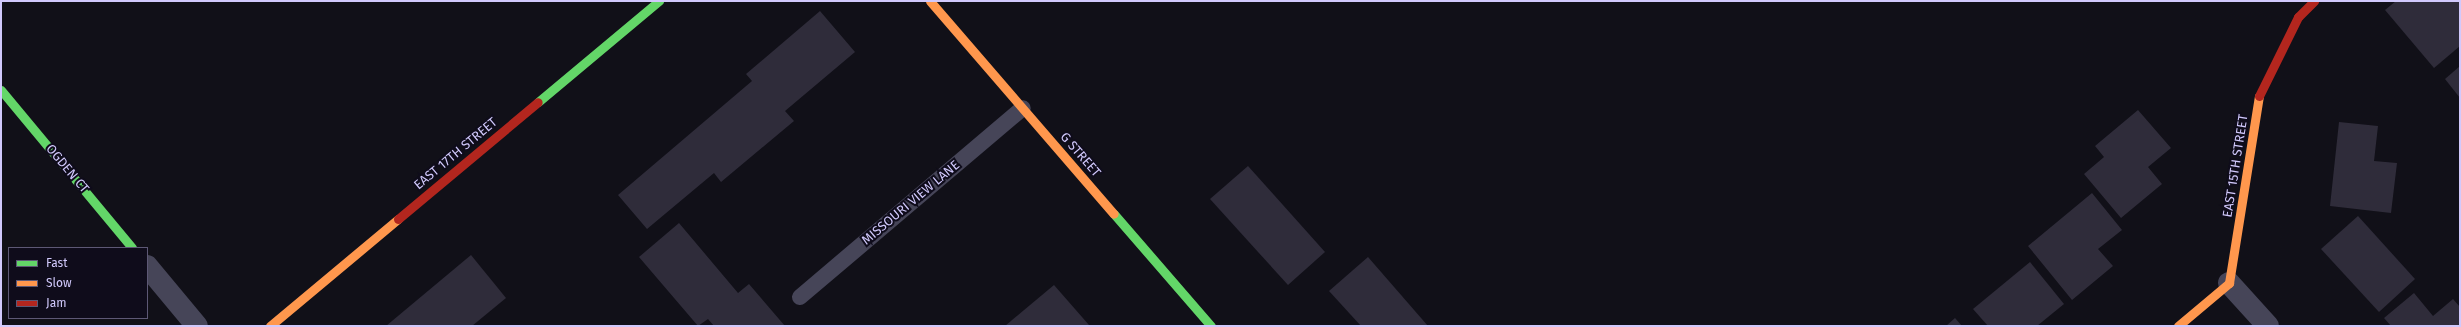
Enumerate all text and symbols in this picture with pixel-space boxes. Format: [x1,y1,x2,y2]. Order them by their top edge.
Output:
street label: EAST 15TH STREET [2220,113,2252,219]
street label: EAST 17TH STREET [411,115,501,193]
street label: G STREET [1057,130,1103,180]
street label: OGDEN CT [42,141,92,197]
street label: MISSOURI VIEW LANE [859,158,963,248]
legend [8,247,148,319]
text: Fast [46,256,68,270]
text: Slow [46,276,72,290]
text: Jam [46,296,66,310]

